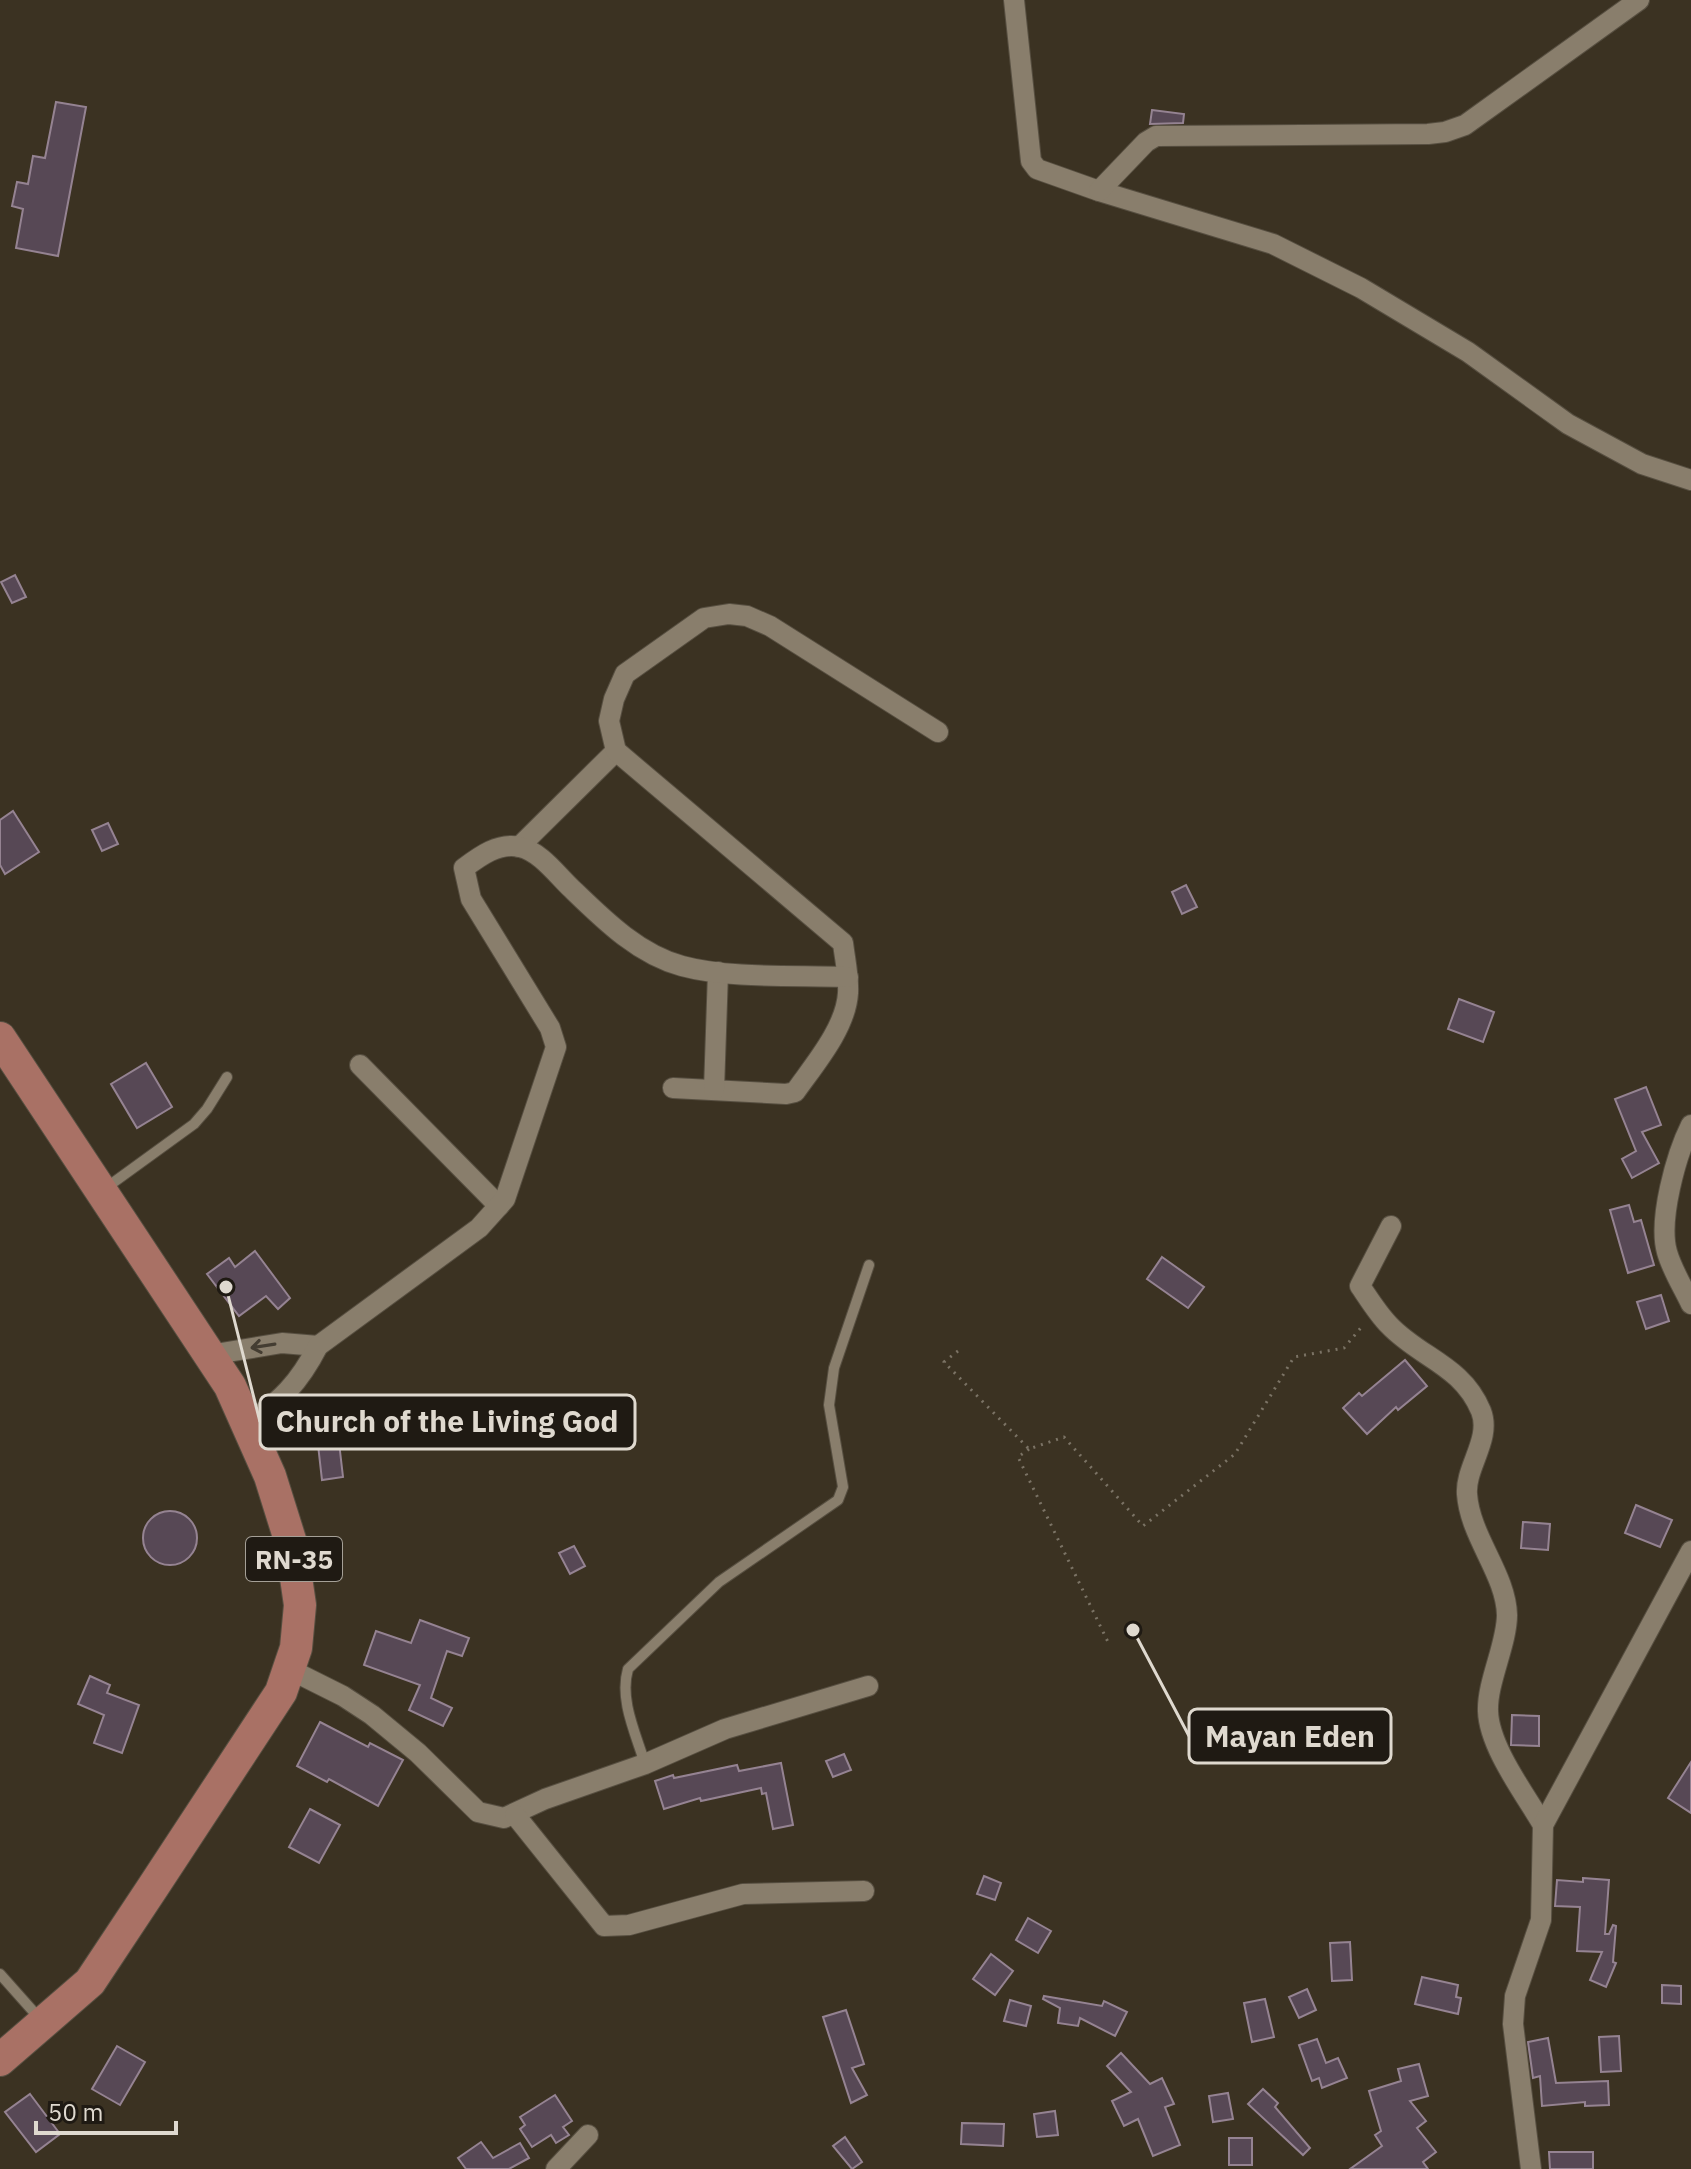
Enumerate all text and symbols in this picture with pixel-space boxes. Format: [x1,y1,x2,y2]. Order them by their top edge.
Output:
one-way arrow [251,1339,277,1354]
callout: Church of the Living God [260,1395,635,1449]
text: Church of the Living God [275,1401,619,1440]
road number: RN-35 [246,1537,342,1581]
callout: Mayan Eden [1189,1709,1391,1763]
text: Mayan Eden [1205,1716,1375,1755]
scale bar [36,2085,176,2135]
text: 50 m [48,2096,103,2128]

